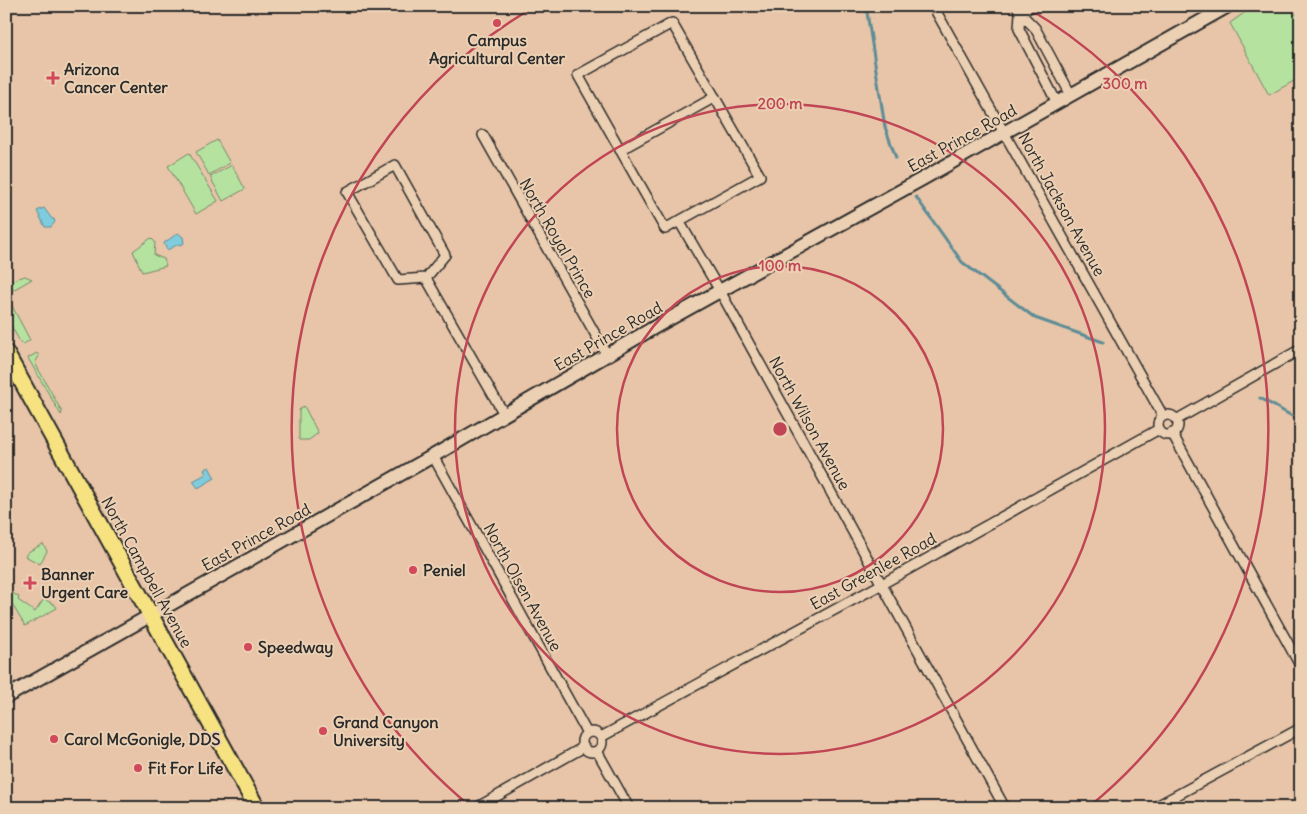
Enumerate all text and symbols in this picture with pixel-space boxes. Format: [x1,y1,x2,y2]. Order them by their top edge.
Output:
marker: Campus Agricultural Center [491,17,503,29]
place label: Campus Agricultural Center [429,30,566,69]
place label: Arizona Cancer Center [64,59,168,97]
marker: Arizona Cancer Center [46,71,60,85]
text: 300 m [1103,74,1148,93]
text: 200 m [758,94,802,113]
street label: East Prince Road [904,100,1020,176]
street label: North Jackson Avenue [1014,129,1110,279]
street label: North Royal Prince [516,175,600,301]
text: 100 m [759,256,801,275]
street label: East Prince Road [550,297,666,375]
street label: North Wilson Avenue [765,353,855,493]
centre of rings [771,420,789,438]
street label: North Campbell Avenue [97,493,197,651]
street label: East Prince Road [198,499,314,575]
street label: North Olsen Avenue [479,519,567,655]
street label: East Greenlee Road [806,528,940,614]
place label: Peniel [423,560,466,580]
place label: Banner Urgent Care [41,564,129,603]
marker: Peniel [407,564,419,576]
marker: Banner Urgent Care [23,576,37,590]
place label: Speedway [258,637,333,658]
marker: Speedway [242,641,254,653]
place label: Grand Canyon University [333,712,439,751]
marker: Grand Canyon University [317,725,329,737]
place label: Carol McGonigle, DDS [64,729,221,750]
marker: Carol McGonigle, DDS [48,733,60,745]
place label: Fit For Life [148,758,224,778]
marker: Fit For Life [132,762,144,774]

